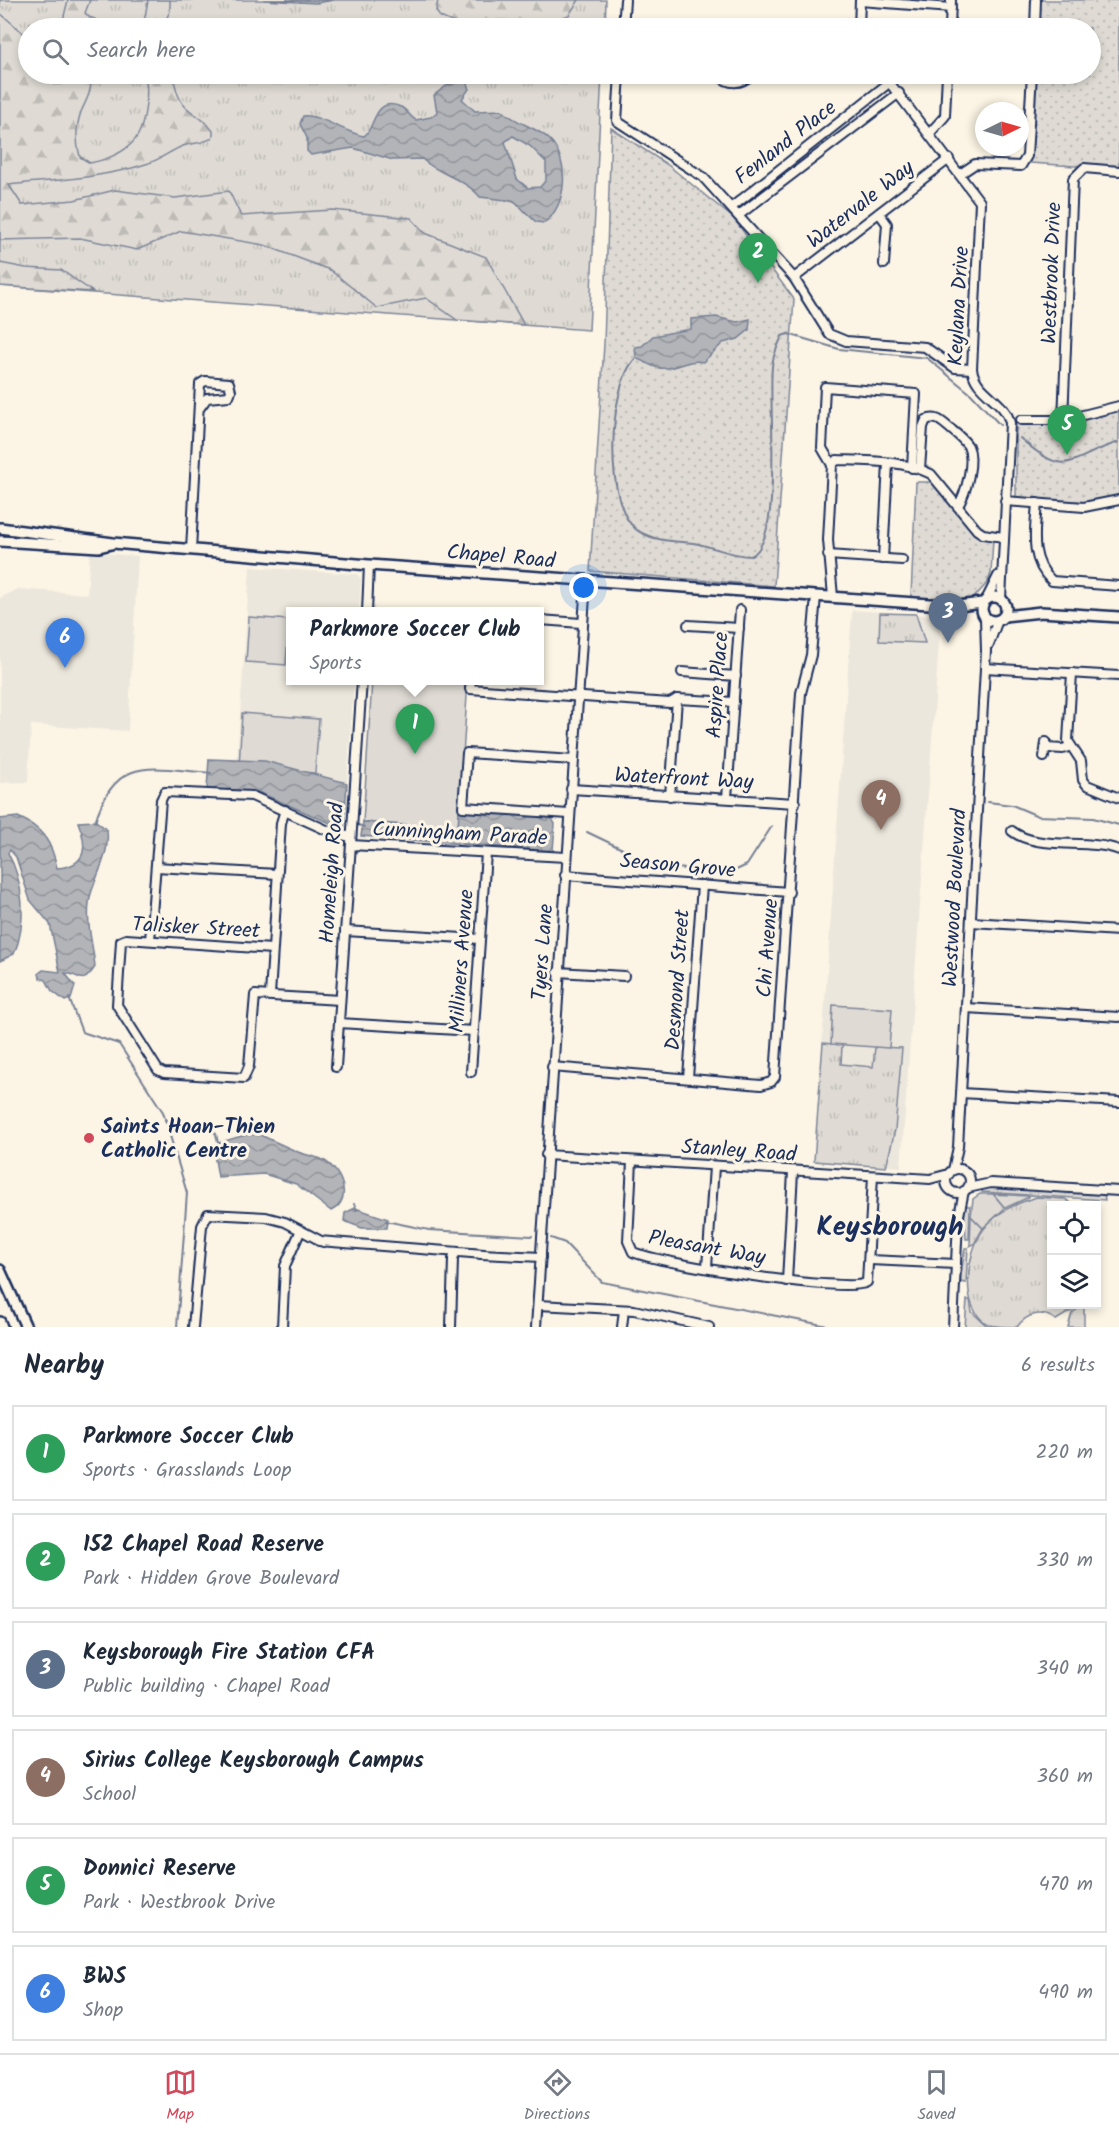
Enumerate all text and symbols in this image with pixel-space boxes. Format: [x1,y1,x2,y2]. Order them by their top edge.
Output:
search box [18,18,1101,84]
text: Search here [87,34,195,69]
icon: search [39,35,72,68]
street label: Fenland Place [728,92,845,194]
north arrow [975,102,1029,156]
street label: Watervale Way [800,152,922,258]
street label: Westbrook Drive [1034,201,1071,345]
pin: 2 [738,234,777,283]
street label: Keylana Drive [940,245,979,367]
pin: 5 [1048,406,1086,455]
street label: Chapel Road [445,536,557,579]
your location [569,573,598,602]
pin: 3 [928,594,968,643]
popup [286,607,544,685]
text: Parkmore Soccer Club [310,613,520,648]
pin: 6 [46,618,84,668]
street label: Aspire Place [698,630,739,740]
text: Sports [310,648,362,680]
pin: 1 [396,704,434,754]
street label: Waterfront Way [614,759,754,800]
pin: 4 [862,780,900,830]
street label: Homeleigh Road [311,801,354,945]
street label: Westwood Boulevard [934,807,977,988]
street label: Cunningham Parade [371,813,549,856]
street label: Season Grove [619,845,738,888]
street label: Milliners Avenue [441,888,484,1034]
street label: Chi Avenue [749,897,788,999]
street label: Tyers Lane [524,902,563,1002]
street label: Desmond Street [657,908,700,1052]
street label: Talisker Street [131,909,262,948]
place label: Saints Hoan-Thien Catholic Centre [101,1111,275,1168]
marker: Saints Hoan-Thien Catholic Centre [82,1131,96,1145]
street label: Stanley Road [680,1131,798,1172]
map controls [1047,1201,1101,1309]
button: locate [1047,1201,1101,1255]
district label: Keysborough [816,1206,964,1249]
street label: Pleasant Way [646,1222,768,1275]
button: layers [1047,1255,1101,1309]
text: Nearby [24,1345,104,1387]
text: 6 results [1021,1350,1095,1382]
text: Parkmore Soccer Club [83,1420,294,1455]
text: 1 [42,1437,49,1469]
text: 220 m [1036,1437,1093,1469]
text: Sports · Grasslands Loop [83,1455,291,1487]
text: 152 Chapel Road Reserve [83,1528,324,1563]
text: 2 [40,1545,51,1577]
text: 330 m [1036,1545,1093,1577]
text: Park · Hidden Grove Boulevard [83,1563,339,1595]
text: Keysborough Fire Station CFA [83,1636,375,1671]
text: 3 [40,1653,51,1685]
text: 340 m [1037,1653,1093,1685]
text: Public building · Chapel Road [83,1671,330,1703]
text: Sirius College Keysborough Campus [83,1744,424,1779]
text: 4 [40,1761,51,1793]
text: 360 m [1037,1761,1093,1793]
text: School [83,1779,136,1811]
text: Donnici Reserve [83,1852,236,1887]
text: 5 [40,1869,51,1901]
text: 470 m [1039,1869,1093,1901]
text: Park · Westbrook Drive [83,1887,275,1919]
text: BWS [83,1960,126,1995]
text: 6 [40,1977,51,2009]
text: 490 m [1038,1977,1093,2009]
text: Shop [83,1995,123,2027]
tab: Map [164,2066,197,2127]
tab: Directions [524,2066,590,2127]
tab: Saved [917,2066,955,2127]

